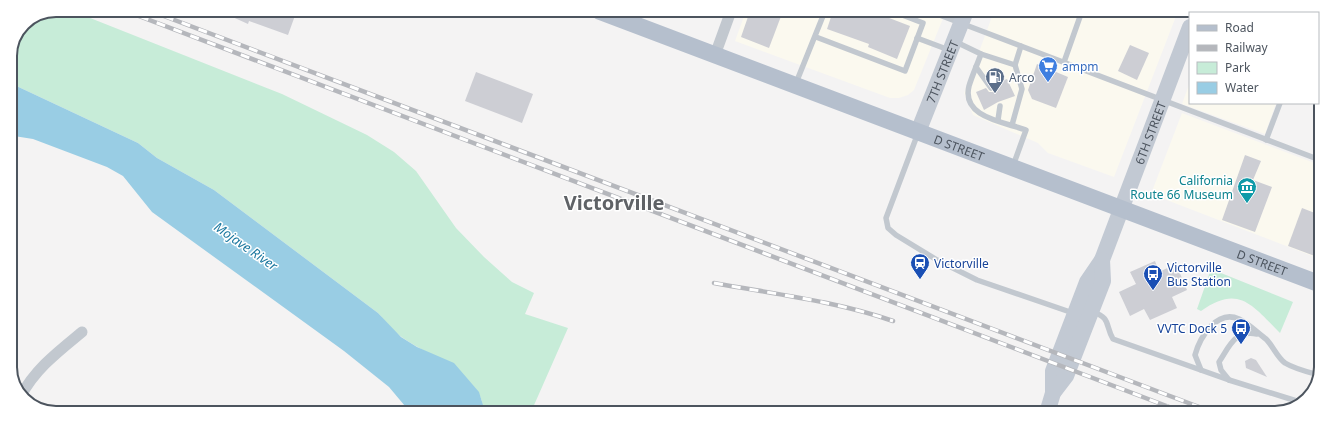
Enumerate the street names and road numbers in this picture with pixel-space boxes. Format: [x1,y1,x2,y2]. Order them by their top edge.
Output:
street label: 7TH STREET [922,37,962,106]
street label: 6TH STREET [1130,98,1170,167]
street label: D STREET [931,130,987,165]
street label: D STREET [1234,245,1290,279]

